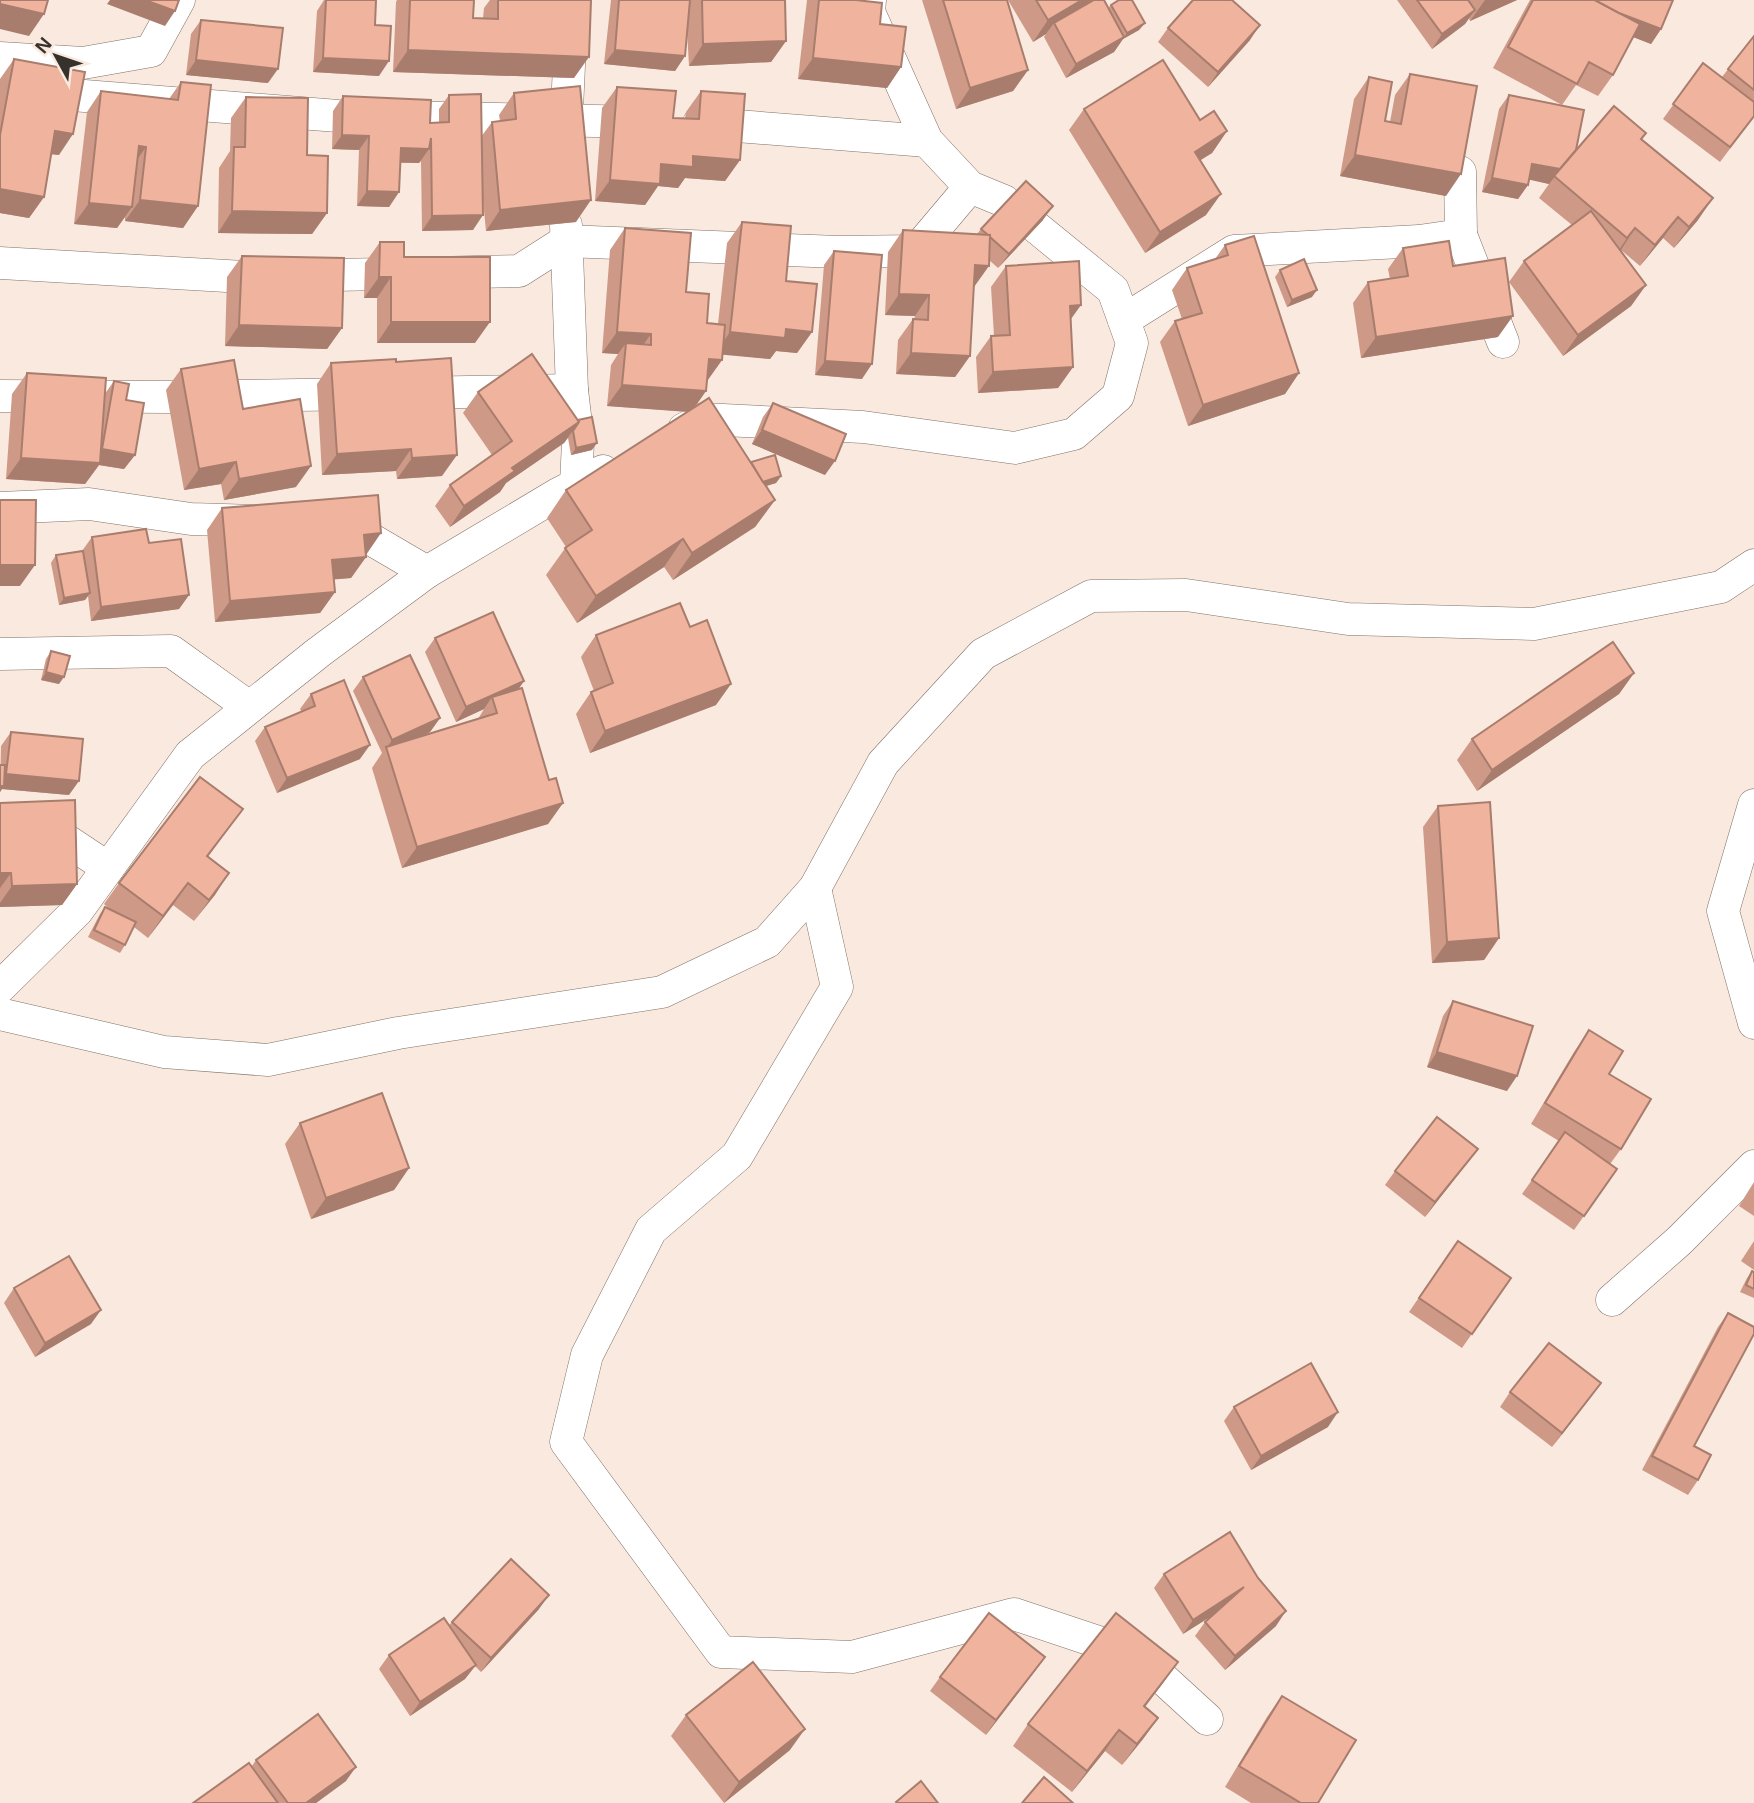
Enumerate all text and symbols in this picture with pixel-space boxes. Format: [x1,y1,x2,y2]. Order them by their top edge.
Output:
north arrow [21,21,91,91]
text: N [31,33,56,57]

